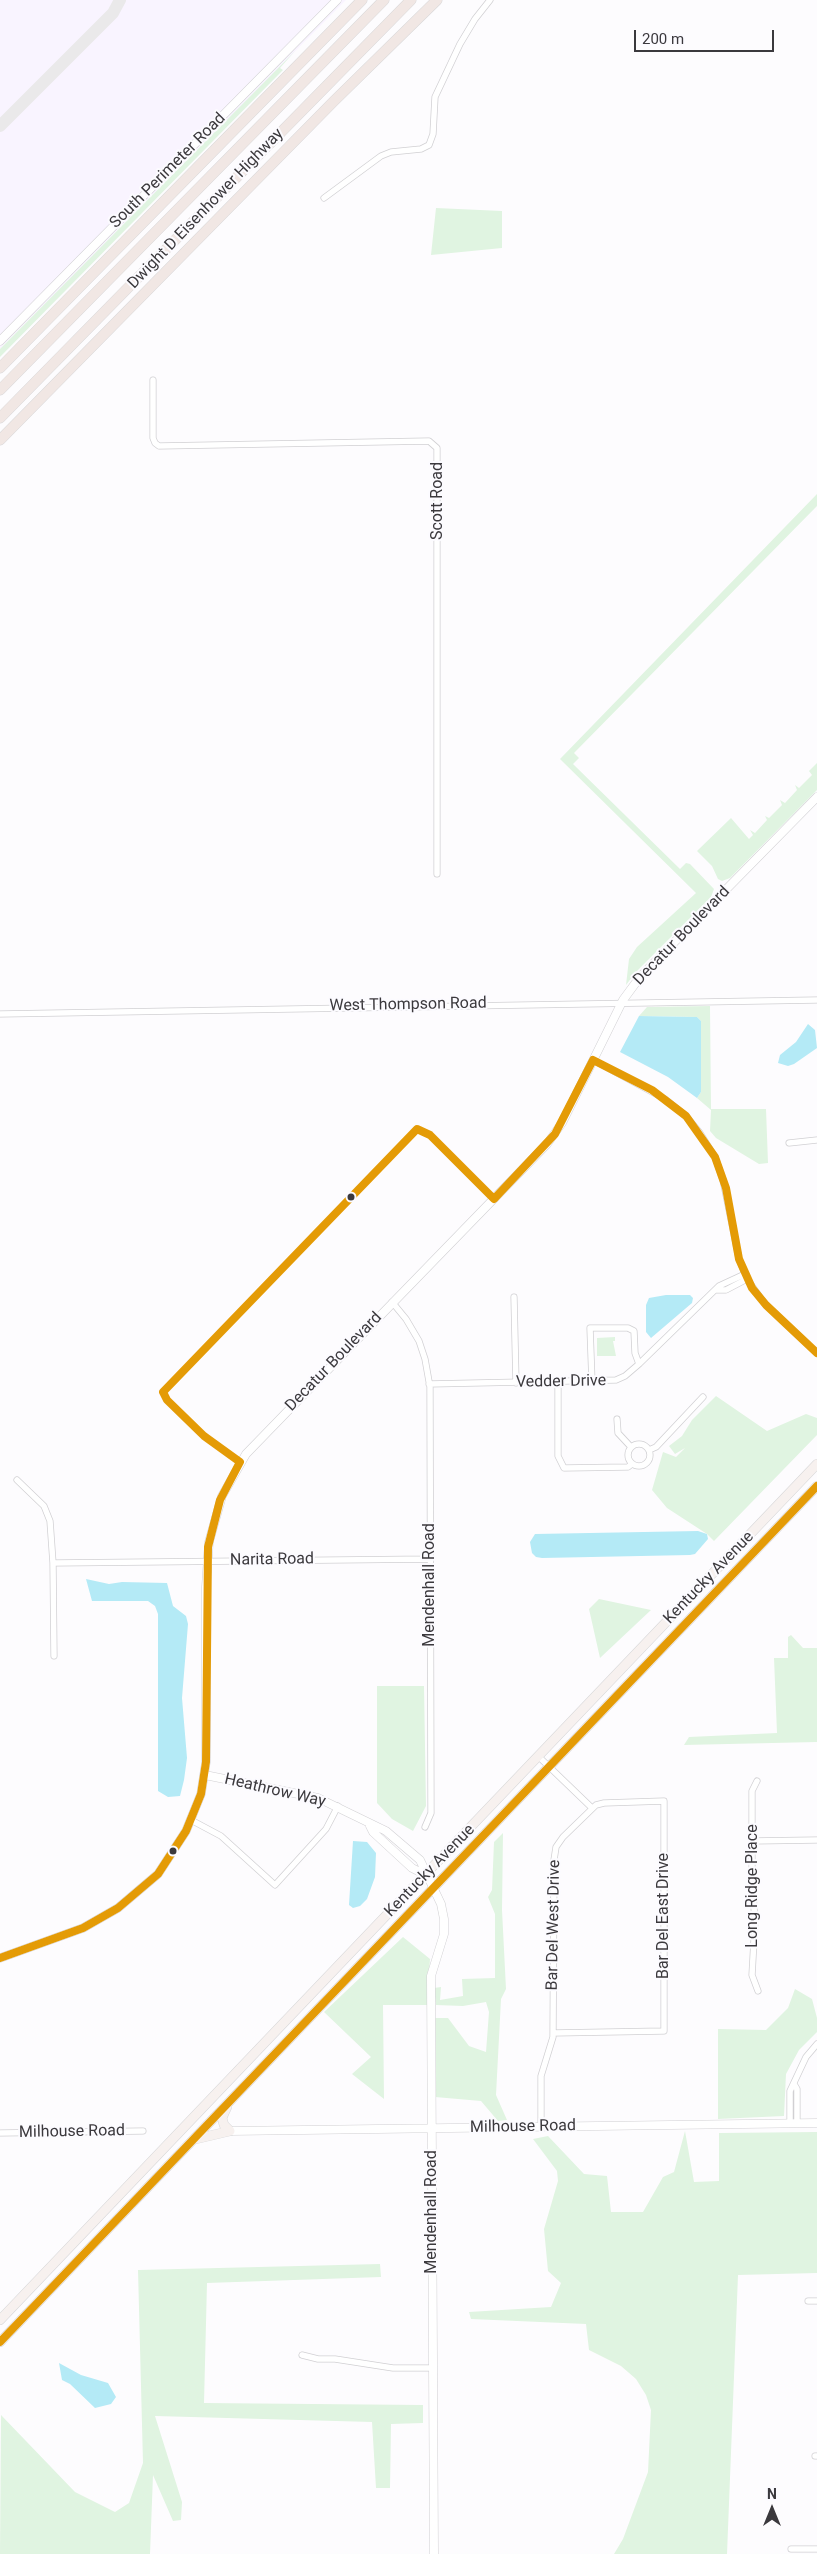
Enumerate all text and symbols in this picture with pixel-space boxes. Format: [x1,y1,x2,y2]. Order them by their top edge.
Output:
scale bar [637,20,777,52]
text: 200 m [642,30,684,48]
street label: South Perimeter Road [106,109,230,233]
street label: Dwight D Eisenhower Highway [124,125,288,293]
street label: Scott Road [428,462,448,540]
street label: Decatur Boulevard [630,882,734,990]
street label: West Thompson Road [329,994,487,1016]
unlabelled marker [346,1192,356,1202]
street label: Decatur Boulevard [282,1308,386,1416]
street label: Vedder Drive [516,1372,606,1392]
street label: Mendenhall Road [420,1523,440,1647]
street label: Kentucky Avenue [660,1528,758,1628]
street label: Narita Road [230,1550,314,1570]
street label: Heathrow Way [223,1770,327,1812]
street label: Kentucky Avenue [381,1821,479,1921]
street label: Long Ridge Place [743,1824,763,1948]
unlabelled marker [168,1846,178,1856]
street label: Bar Del East Drive [654,1853,674,1979]
street label: Bar Del West Drive [543,1859,565,1991]
street label: Milhouse Road [470,2116,576,2138]
street label: Milhouse Road [19,2121,125,2143]
street label: Mendenhall Road [422,2150,442,2274]
north arrow [747,2484,797,2534]
text: N [767,2486,777,2502]

